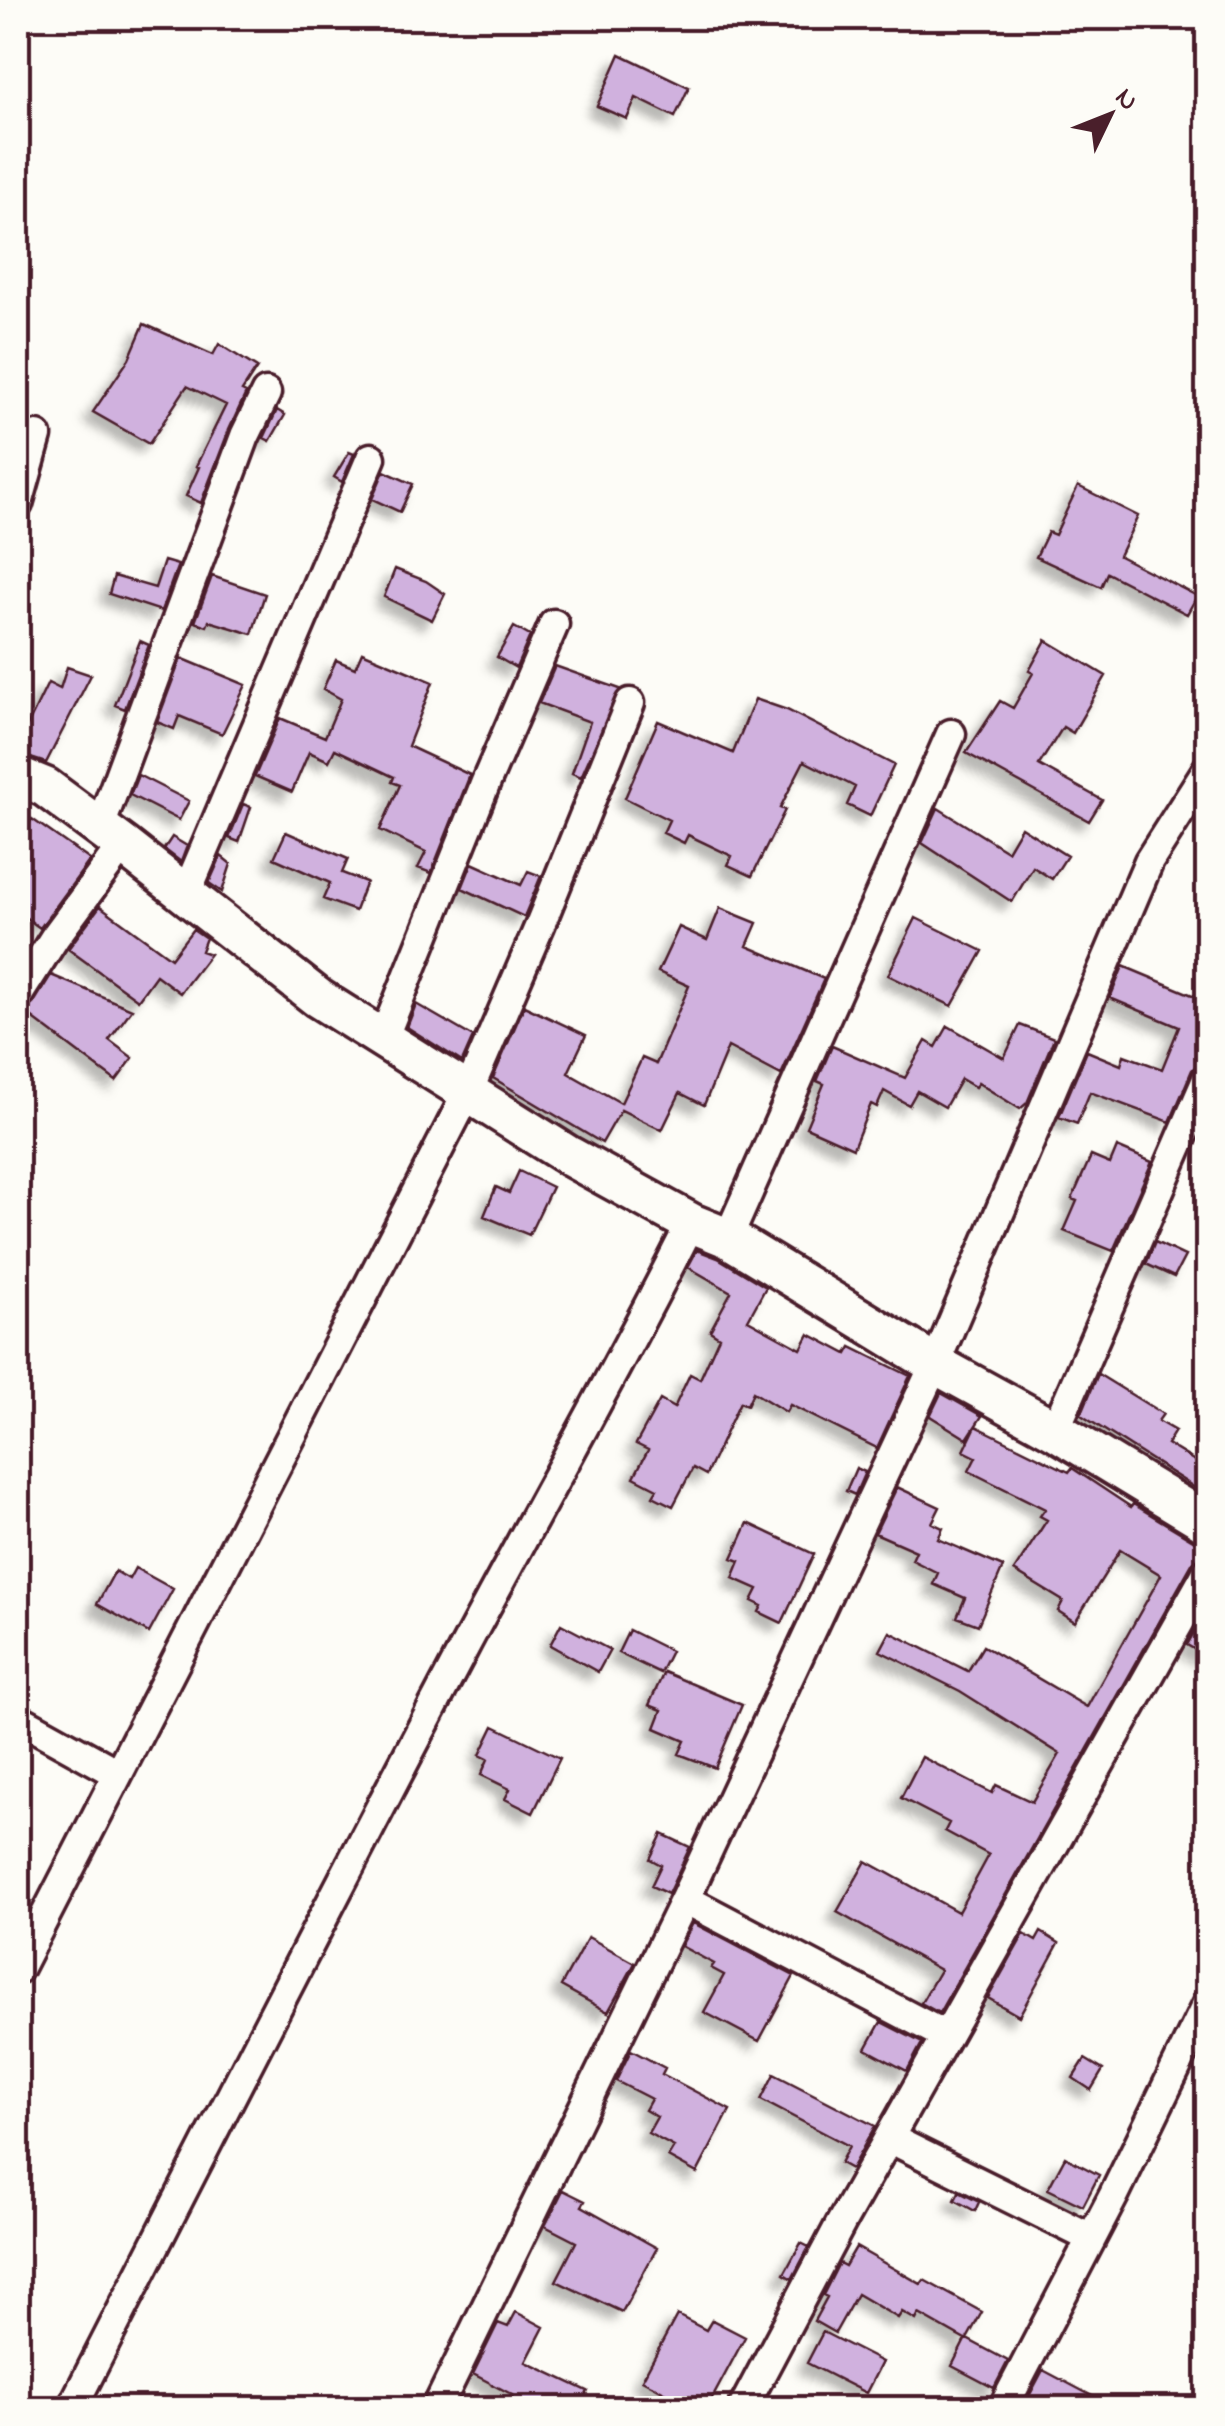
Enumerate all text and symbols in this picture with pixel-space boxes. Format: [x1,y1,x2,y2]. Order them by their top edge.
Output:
north arrow [1060,65,1160,165]
text: N [1104,79,1147,121]

